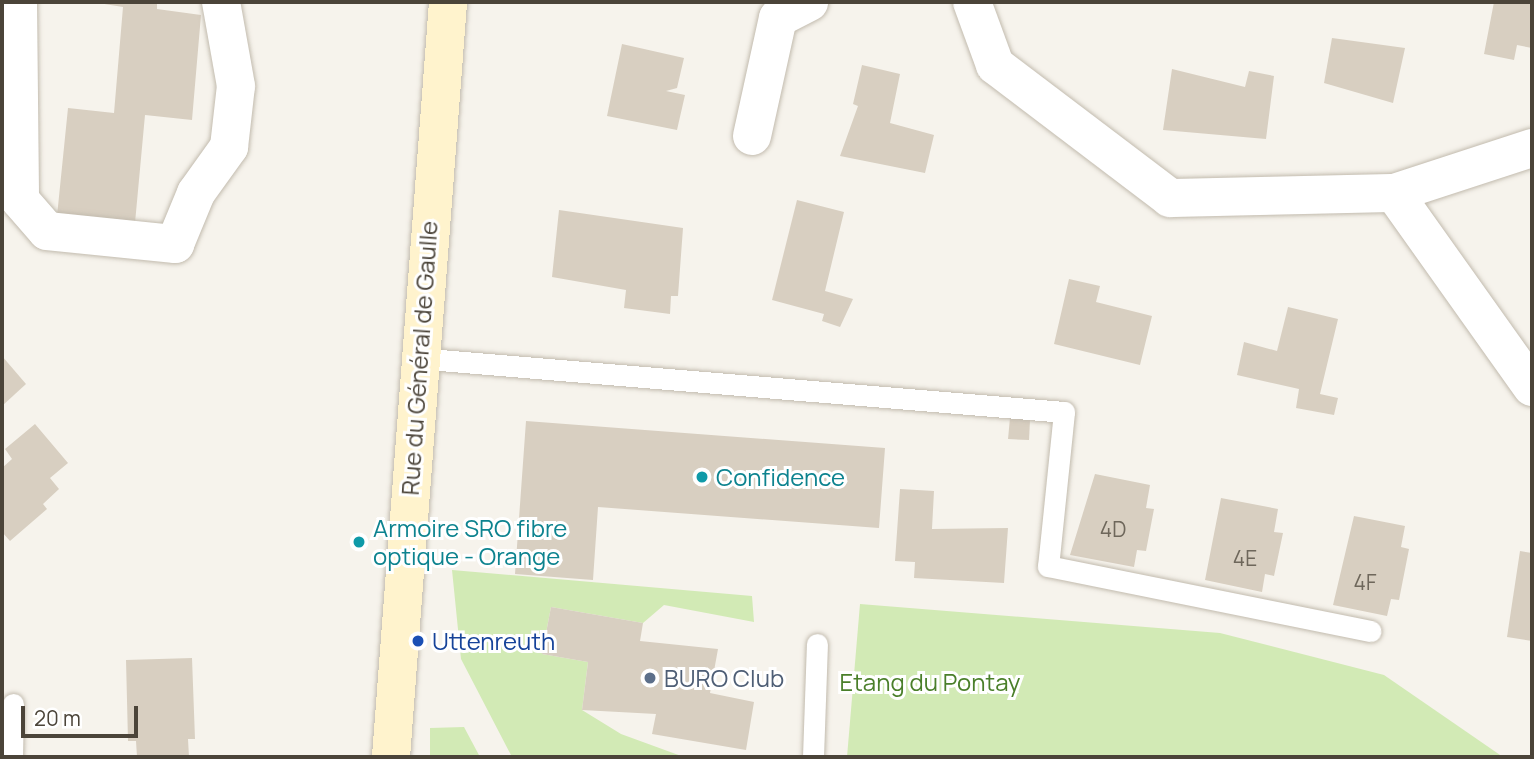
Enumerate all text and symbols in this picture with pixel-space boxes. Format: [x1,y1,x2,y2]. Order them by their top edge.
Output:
street label: Rue du Général de Gaulle [395,220,443,496]
place label: Confidence [716,463,845,491]
marker: Confidence [694,469,710,485]
place label: Armoire SRO fibre optique - Orange [373,514,567,570]
house number: 4D [1100,516,1126,542]
marker: Armoire SRO fibre optique - Orange [351,534,367,550]
house number: 4E [1233,545,1257,571]
house number: 4F [1354,569,1376,595]
place label: Uttenreuth [432,627,555,655]
marker: Uttenreuth [410,633,426,649]
place label: BURO Club [664,664,784,692]
park label: Etang du Pontay [840,668,1020,696]
marker: BURO Club [642,670,658,686]
scale bar [24,692,142,736]
text: 20 m [34,704,81,732]

